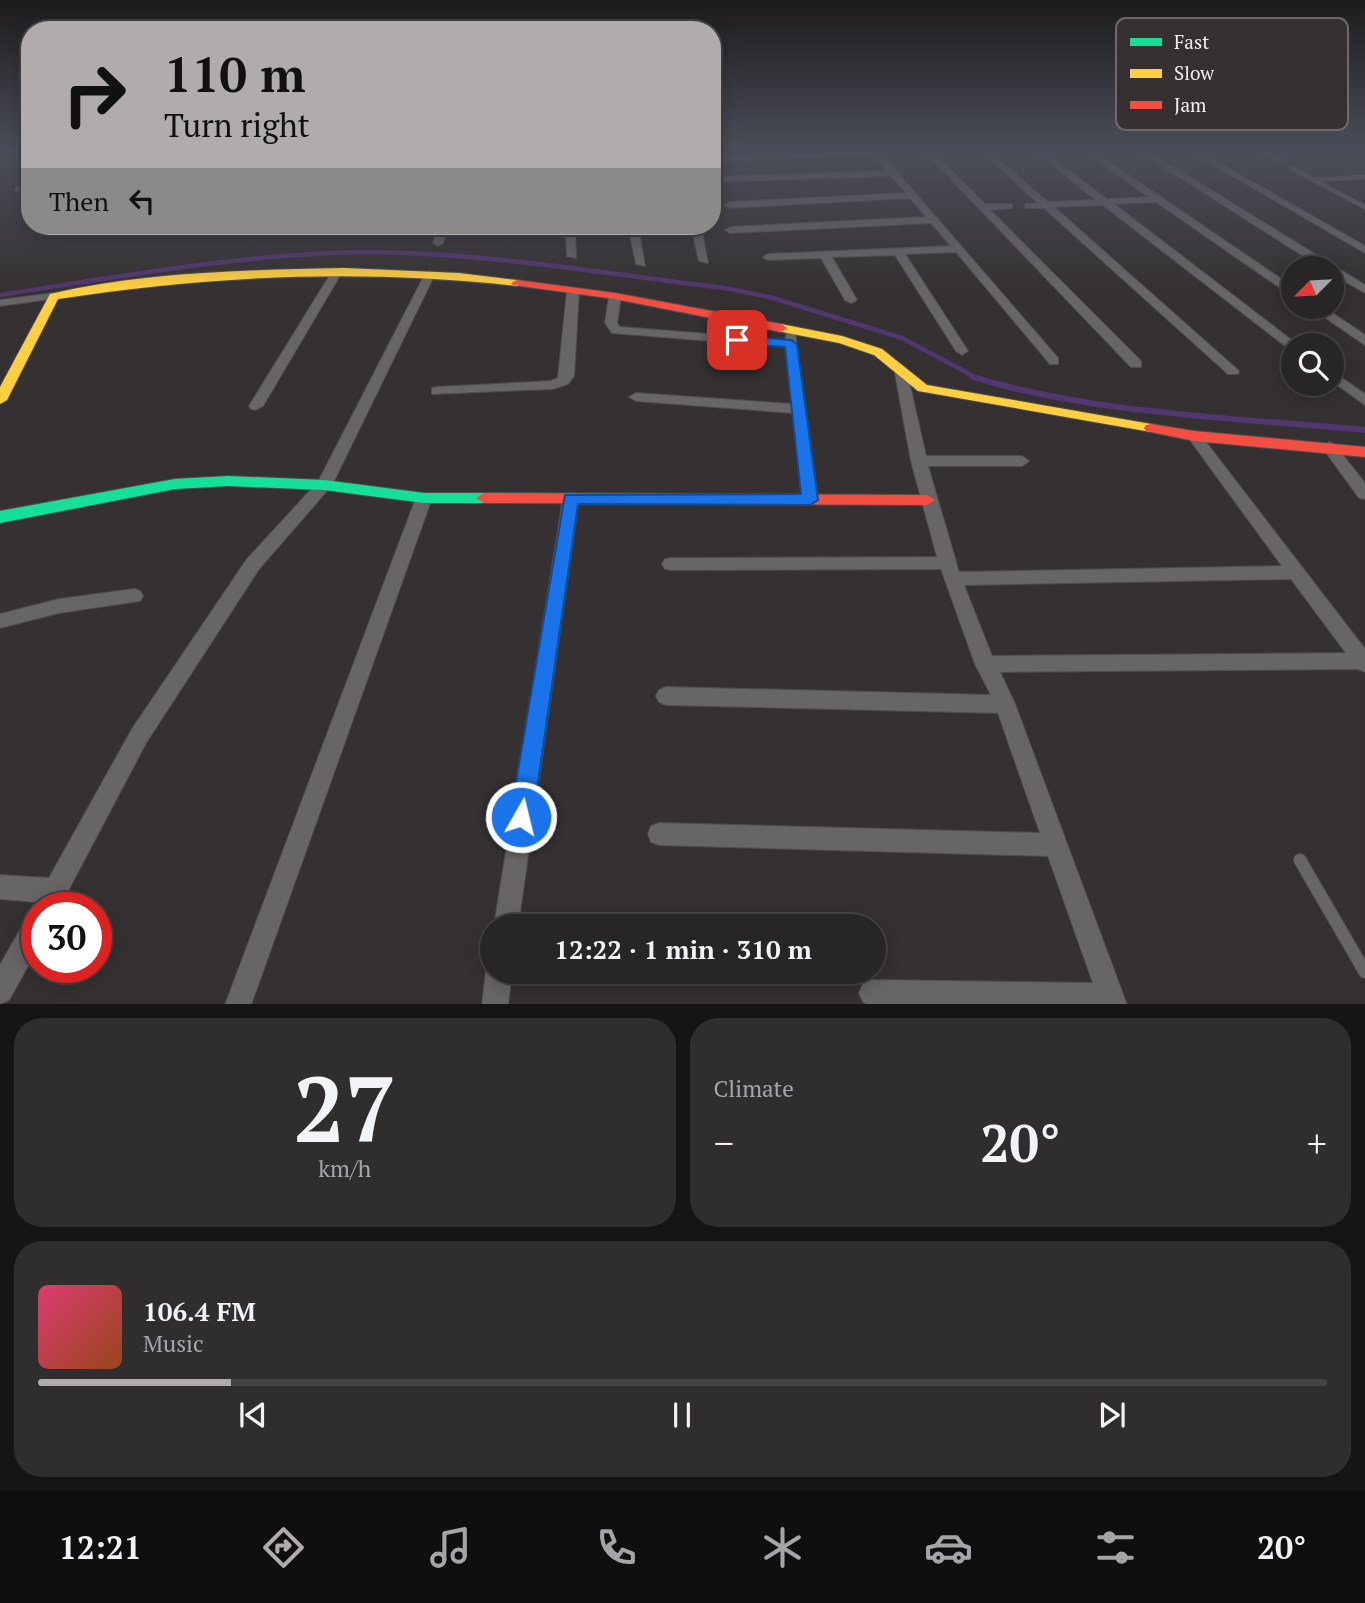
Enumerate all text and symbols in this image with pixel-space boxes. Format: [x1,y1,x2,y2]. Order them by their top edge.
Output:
legend [1116,18,1348,130]
text: Fast [1174,29,1209,54]
text: 110 m [164,41,306,106]
icon: right [49,49,140,140]
text: Slow [1174,60,1215,85]
text: Jam [1174,92,1207,117]
text: Turn right [164,104,310,146]
icon: left [123,182,161,220]
text: Then [49,184,109,218]
north arrow [1281,256,1344,318]
map controls [1281,256,1344,396]
pin [707,310,767,370]
icon: arrive [718,321,756,359]
button: search [1281,333,1344,396]
position arrow [484,780,558,854]
speed limit sign: 30 [21,892,112,983]
text: 12:22 · 1 min · 310 m [554,932,812,966]
text: 27 [293,1047,396,1168]
text: Climate [714,1073,794,1104]
text: 20° [980,1108,1060,1177]
text: − [714,1118,734,1168]
text: + [1307,1118,1327,1168]
text: km/h [318,1153,371,1184]
text: 106.4 FM [143,1294,256,1328]
text: Music [143,1328,204,1359]
icon: previous [234,1396,272,1434]
icon: pause [663,1396,701,1434]
icon: next [1093,1396,1131,1434]
icon: directions [259,1523,308,1572]
icon: music [426,1523,475,1572]
icon: phone [592,1523,641,1572]
icon: climate [758,1523,807,1572]
icon: car [924,1523,973,1572]
icon: filters [1091,1523,1140,1572]
text: 12:21 [59,1526,142,1568]
text: 20° [1257,1526,1306,1568]

